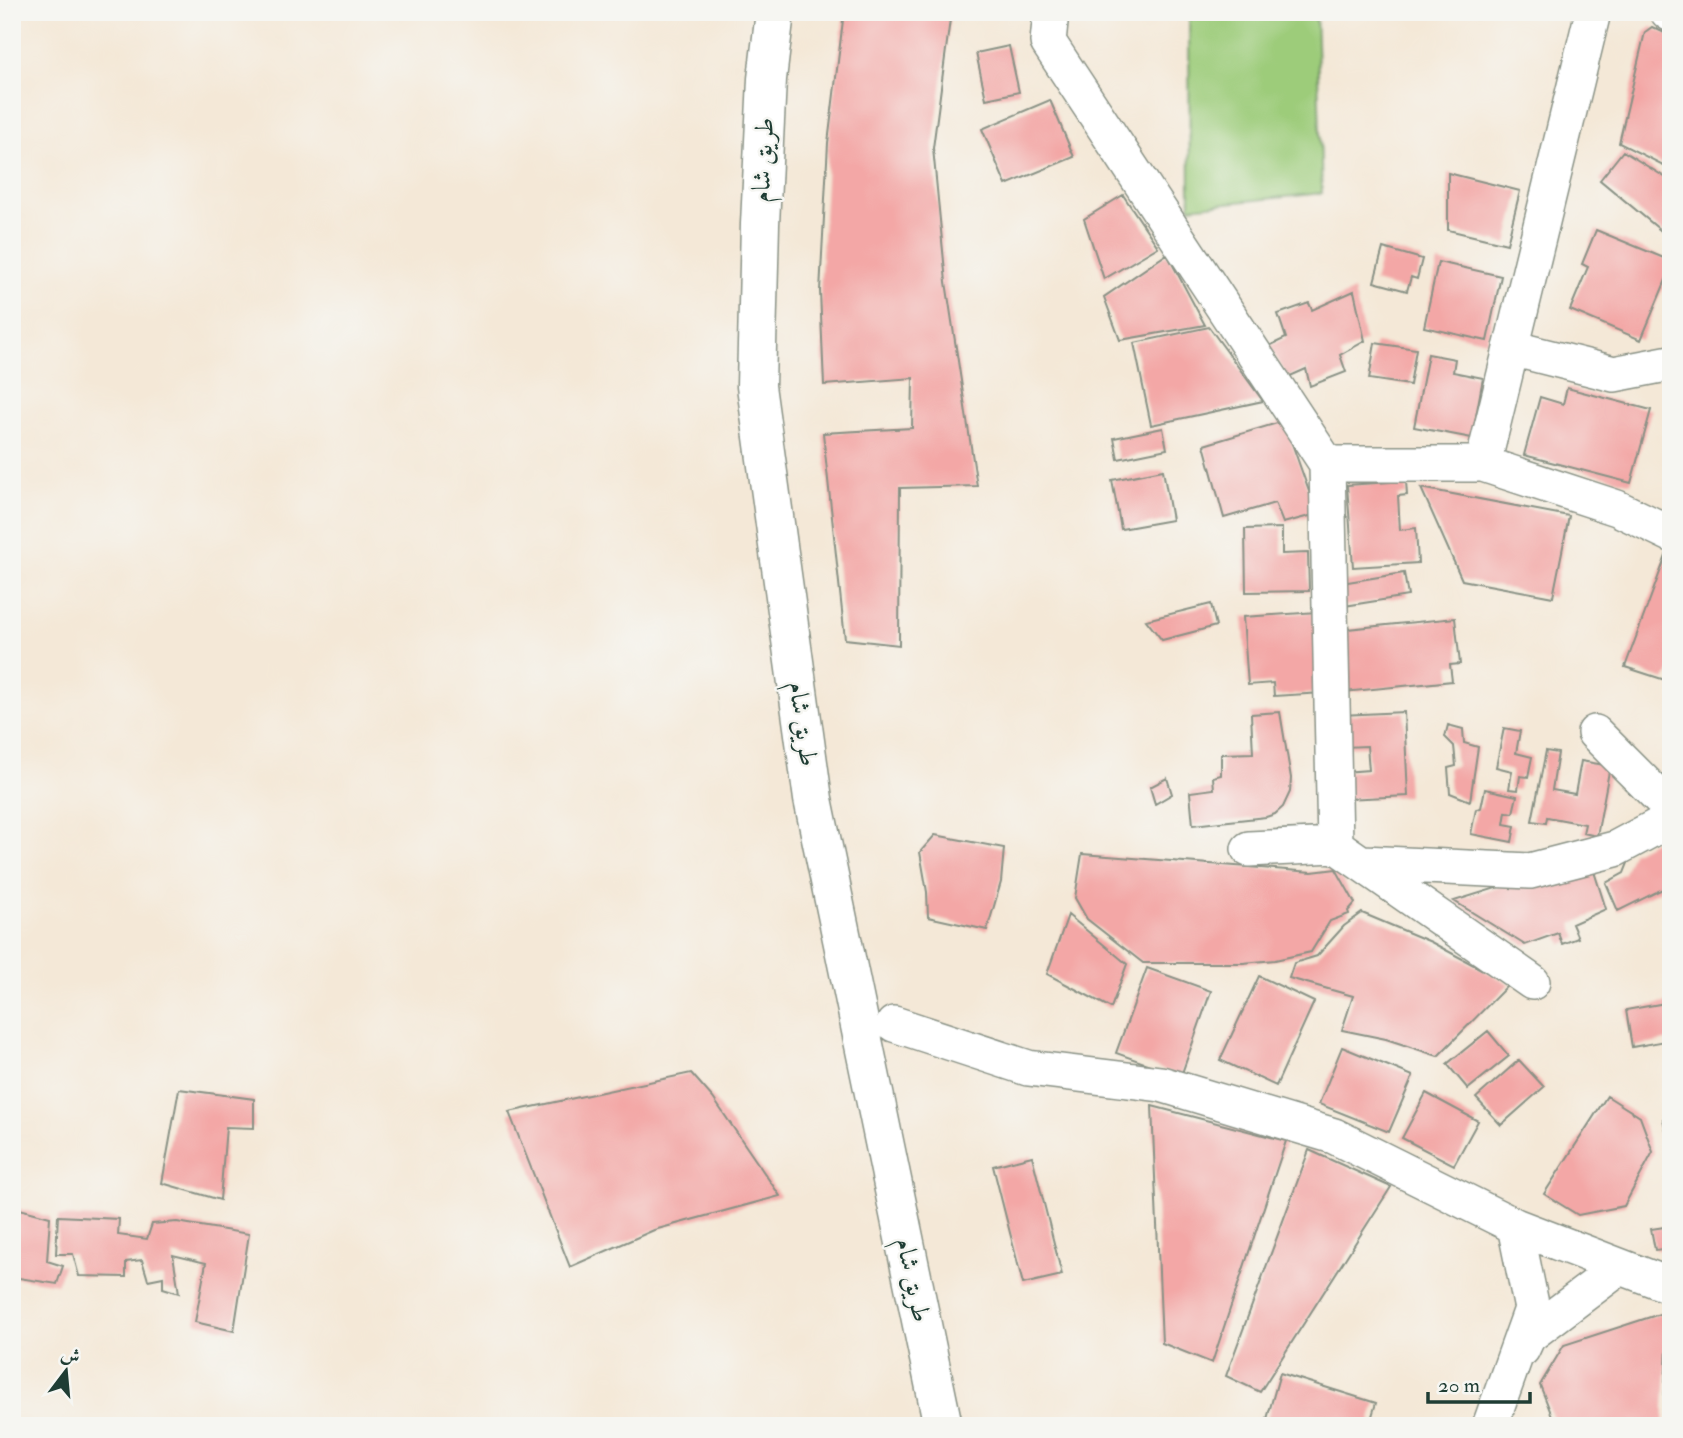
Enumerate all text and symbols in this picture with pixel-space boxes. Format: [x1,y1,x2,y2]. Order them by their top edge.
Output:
street label: طريق شام [745,116,787,204]
street label: طريق شام [775,679,825,769]
street label: طريق شام [883,1235,938,1326]
north arrow [32,1336,102,1406]
text: ش [58,1341,83,1370]
scale bar [1428,1361,1529,1405]
text: 20 m [1438,1372,1480,1399]

